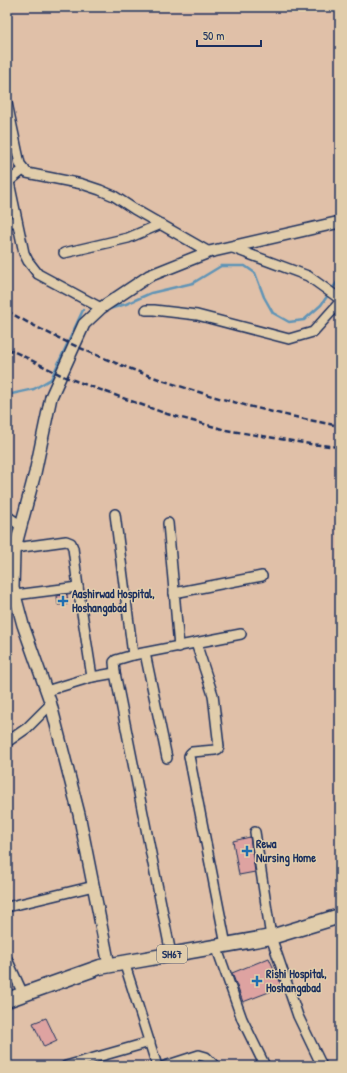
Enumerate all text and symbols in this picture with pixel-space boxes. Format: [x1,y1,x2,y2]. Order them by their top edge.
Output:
scale bar [197,22,261,48]
text: 50 m [203,27,224,44]
place label: Aashirwad Hospital, Hoshangabad [72,585,155,617]
marker: Aashirwad Hospital, Hoshangabad [57,595,69,607]
place label: Rewa Nursing Home [256,835,316,867]
marker: Rewa Nursing Home [241,845,253,857]
road number: SH67 [157,945,187,963]
place label: Rishi Hospital, Hoshangabad [266,965,327,997]
marker: Rishi Hospital, Hoshangabad [251,975,263,987]

